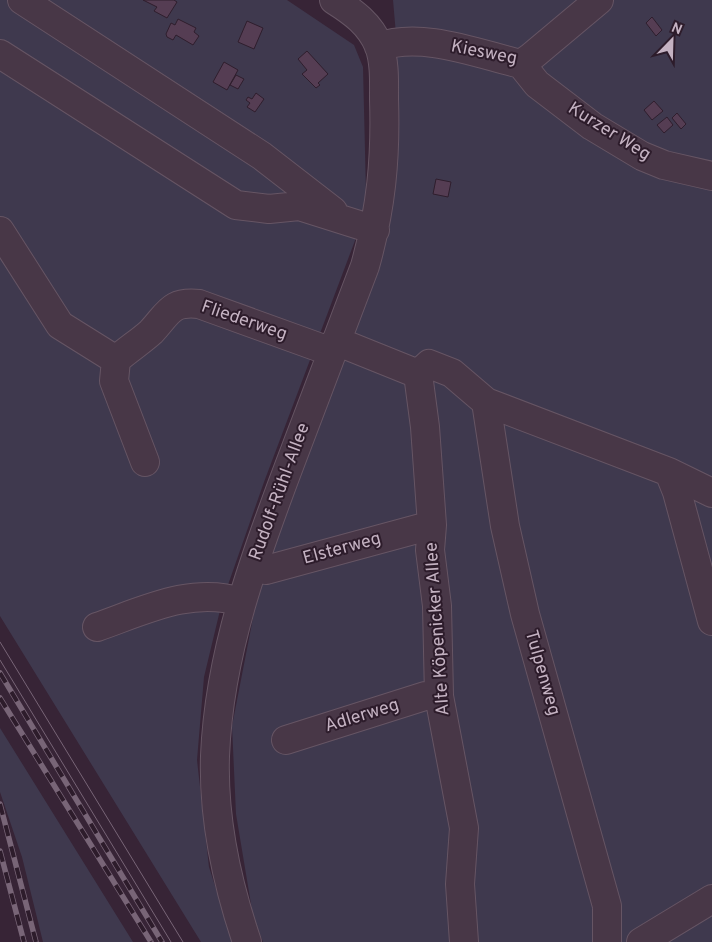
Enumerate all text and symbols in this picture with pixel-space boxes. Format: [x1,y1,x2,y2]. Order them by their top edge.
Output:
north arrow [647,15,697,65]
text: N [669,20,684,39]
street label: Kiesweg [449,35,519,71]
street label: Kurzer Weg [563,97,655,167]
street label: Fliederweg [198,296,290,346]
street label: Rudolf-Rühl-Allee [244,420,316,564]
street label: Elsterweg [300,528,384,570]
street label: Alte Köpenicker Allee [420,541,456,717]
street label: Tulpenweg [519,628,565,718]
street label: Adlerweg [322,694,402,738]

